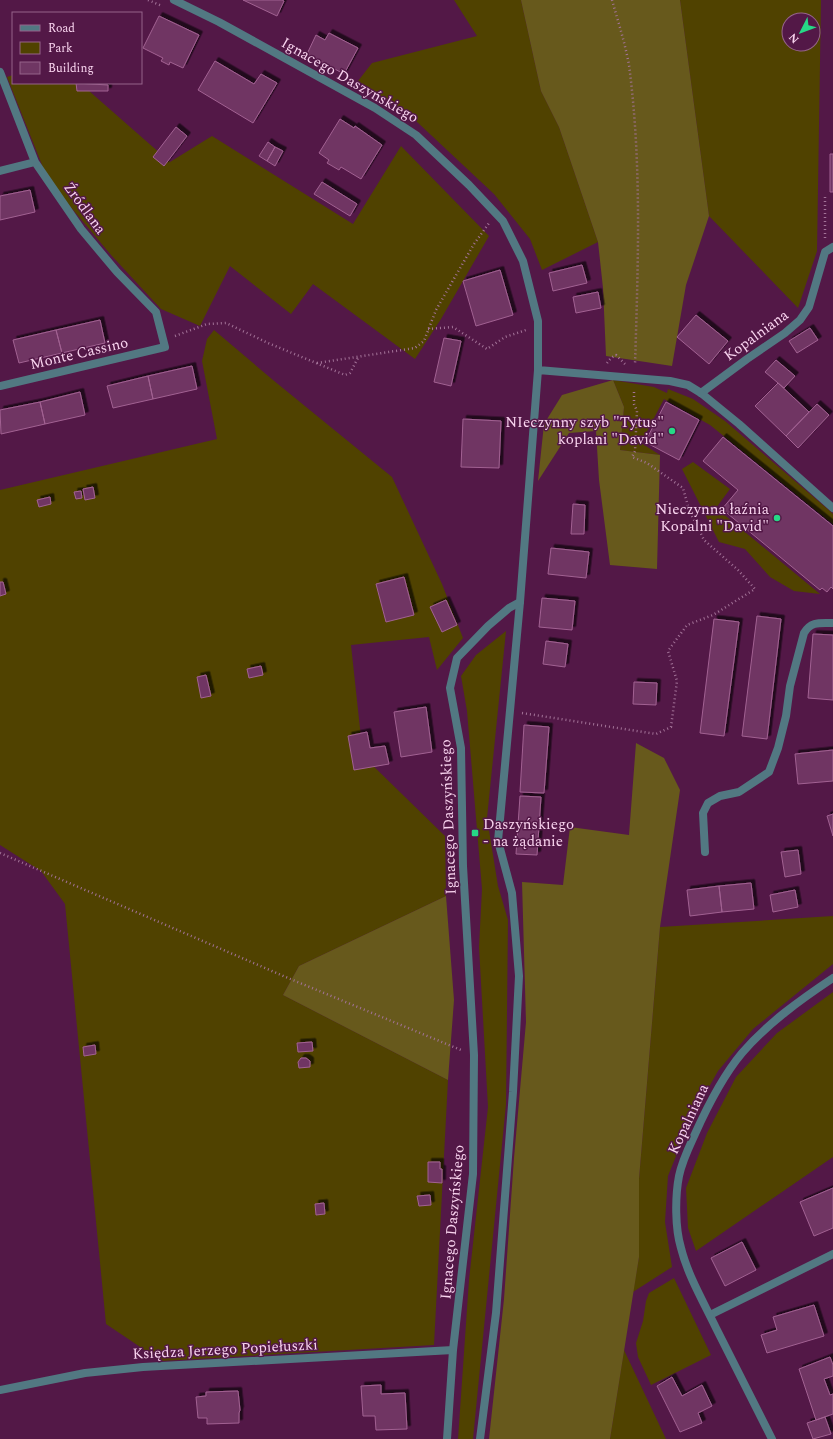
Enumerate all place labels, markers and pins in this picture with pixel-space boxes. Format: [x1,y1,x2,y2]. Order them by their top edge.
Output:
place label: NIeczynny szyb "Tytus" koplani "David" [505,411,664,451]
marker: NIeczynny szyb "Tytus" koplani "David" [667,426,677,436]
place label: Nieczynna łaźnia Kopalni "David" [655,498,770,538]
marker: Nieczynna łaźnia Kopalni "David" [772,513,782,523]
place label: Daszyńskiego - na żądanie [483,813,574,853]
marker: Daszyńskiego - na żądanie [470,828,480,838]

